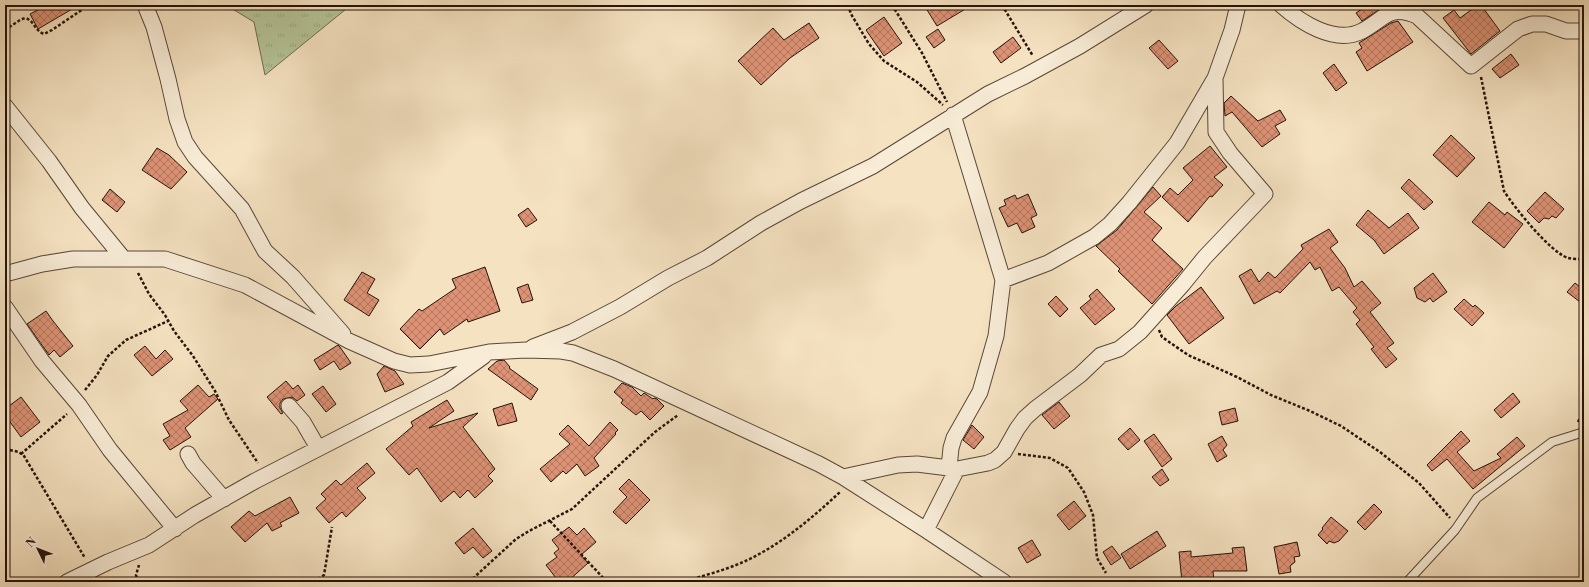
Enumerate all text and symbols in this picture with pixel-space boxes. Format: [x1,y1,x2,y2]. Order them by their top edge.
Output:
north arrow [18,529,58,569]
text: N [23,535,40,551]

